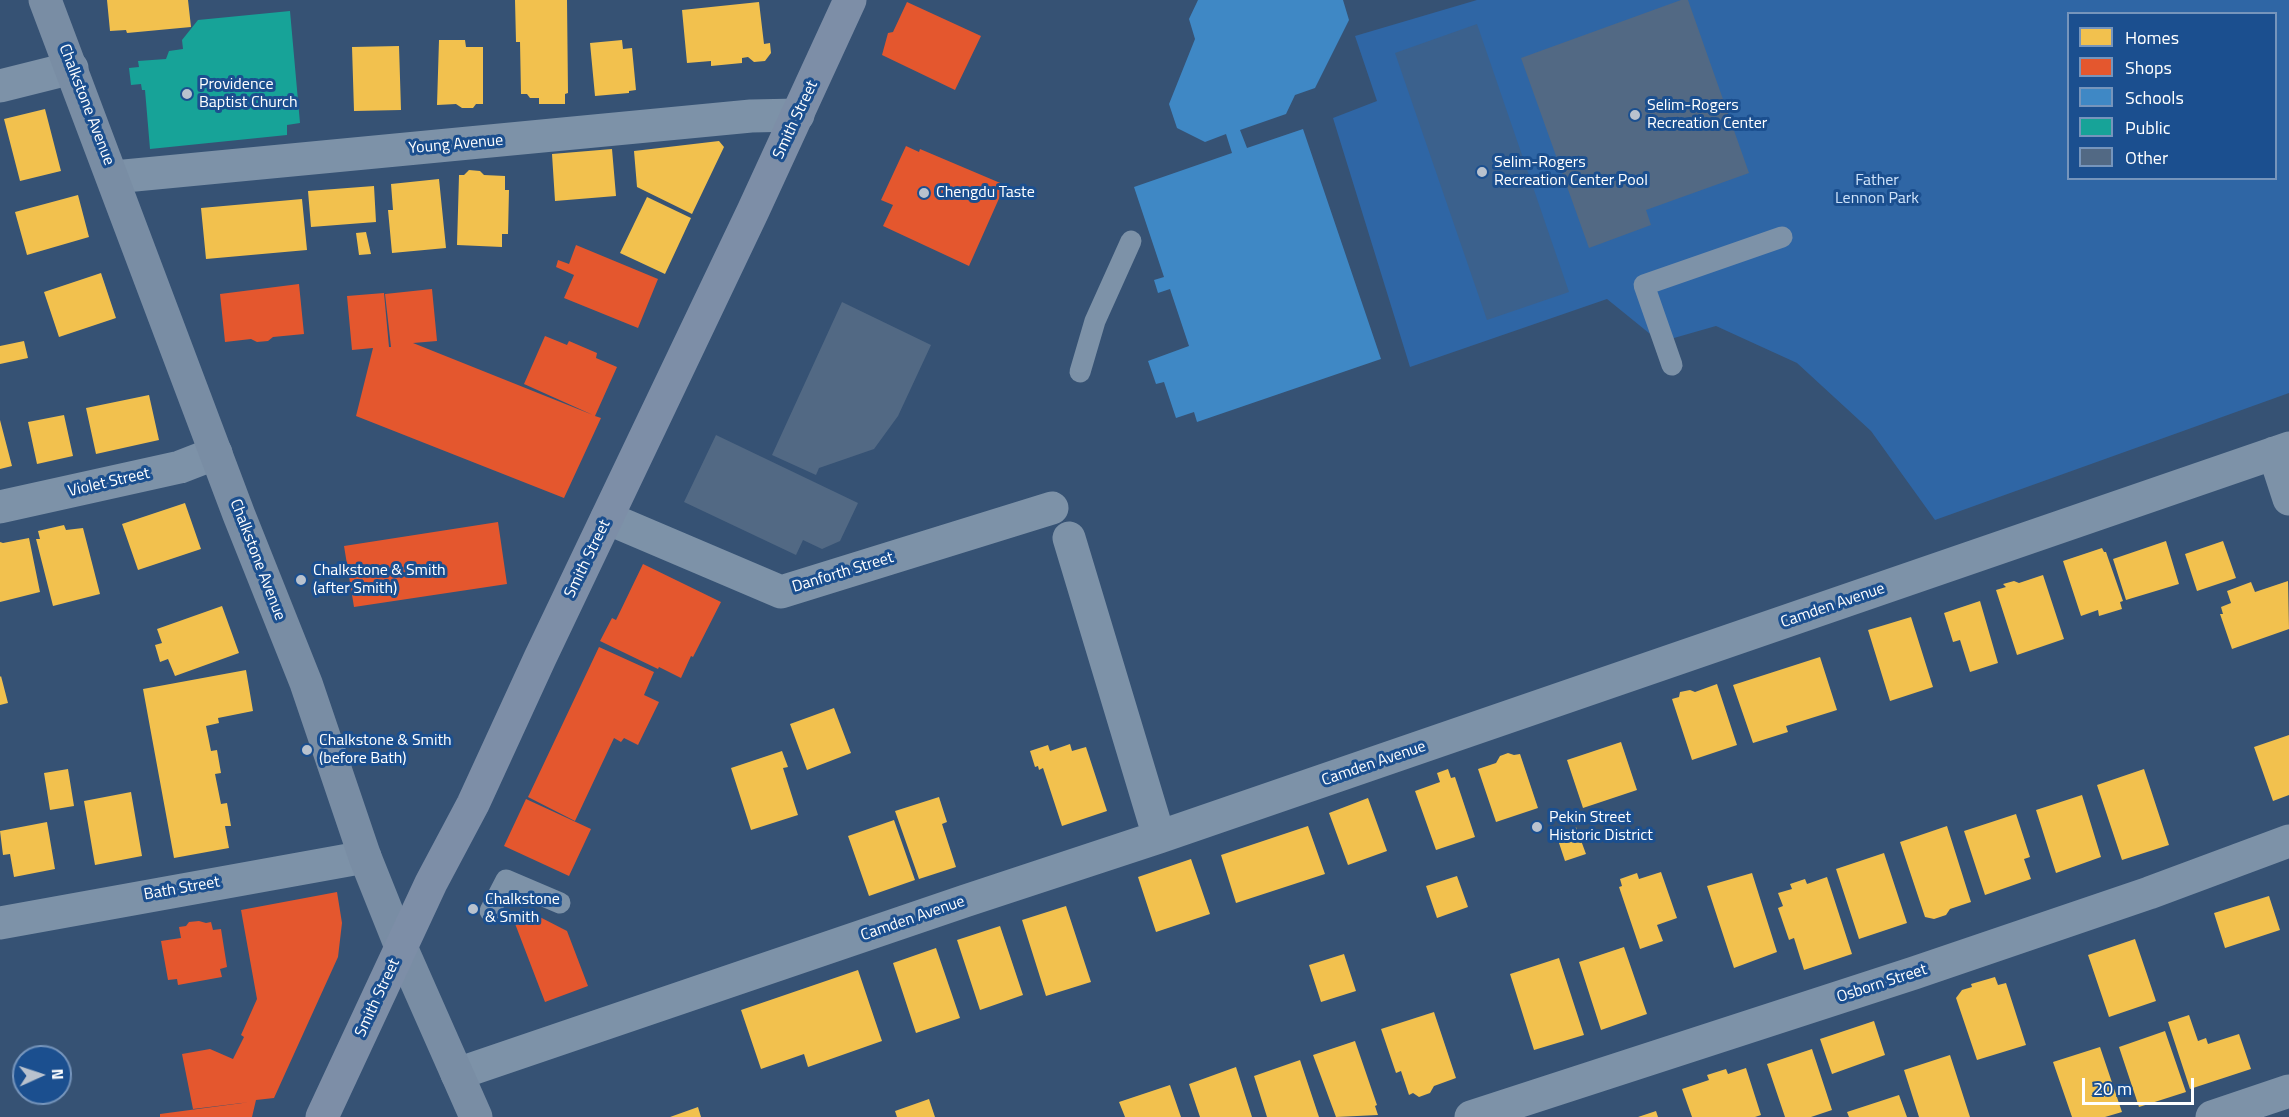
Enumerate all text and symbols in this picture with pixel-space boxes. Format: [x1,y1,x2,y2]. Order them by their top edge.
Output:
legend [2067,12,2277,180]
text: Homes [2125,24,2179,51]
street label: Chalkstone Avenue [54,42,118,168]
text: Shops [2125,54,2172,81]
place label: Providence Baptist Church [199,75,298,113]
street label: Smith Street [769,78,823,162]
text: Schools [2125,84,2184,111]
marker: Providence Baptist Church [180,87,194,101]
place label: Selim-Rogers Recreation Center [1647,96,1767,134]
marker: Selim-Rogers Recreation Center [1628,108,1642,122]
text: Public [2125,114,2171,141]
street label: Young Avenue [408,131,504,159]
text: Other [2125,144,2168,171]
place label: Selim-Rogers Recreation Center Pool [1494,153,1648,191]
marker: Selim-Rogers Recreation Center Pool [1475,165,1489,179]
park label: Father Lennon Park [1835,171,1919,209]
place label: Chengdu Taste [936,183,1035,203]
marker: Chengdu Taste [917,186,931,200]
street label: Violet Street [66,464,152,502]
street label: Chalkstone Avenue [225,497,289,623]
street label: Smith Street [561,517,615,601]
street label: Danforth Street [790,548,896,598]
place label: Chalkstone & Smith (after Smith) [313,561,446,599]
marker: Chalkstone & Smith (after Smith) [294,573,308,587]
street label: Camden Avenue [1778,579,1888,633]
place label: Chalkstone & Smith (before Bath) [319,731,452,769]
street label: Camden Avenue [1319,737,1429,791]
marker: Chalkstone & Smith (before Bath) [300,743,314,757]
place label: Pekin Street Historic District [1549,808,1653,846]
marker: Pekin Street Historic District [1530,820,1544,834]
street label: Bath Street [142,873,222,905]
place label: Chalkstone & Smith [485,890,560,928]
street label: Camden Avenue [858,892,968,946]
marker: Chalkstone & Smith [466,902,480,916]
street label: Smith Street [351,956,405,1040]
street label: Osborn Street [1834,960,1930,1008]
north arrow [12,1045,72,1105]
scale bar [2085,1066,2198,1104]
text: N [46,1068,70,1080]
text: 20 m [2093,1075,2132,1102]

